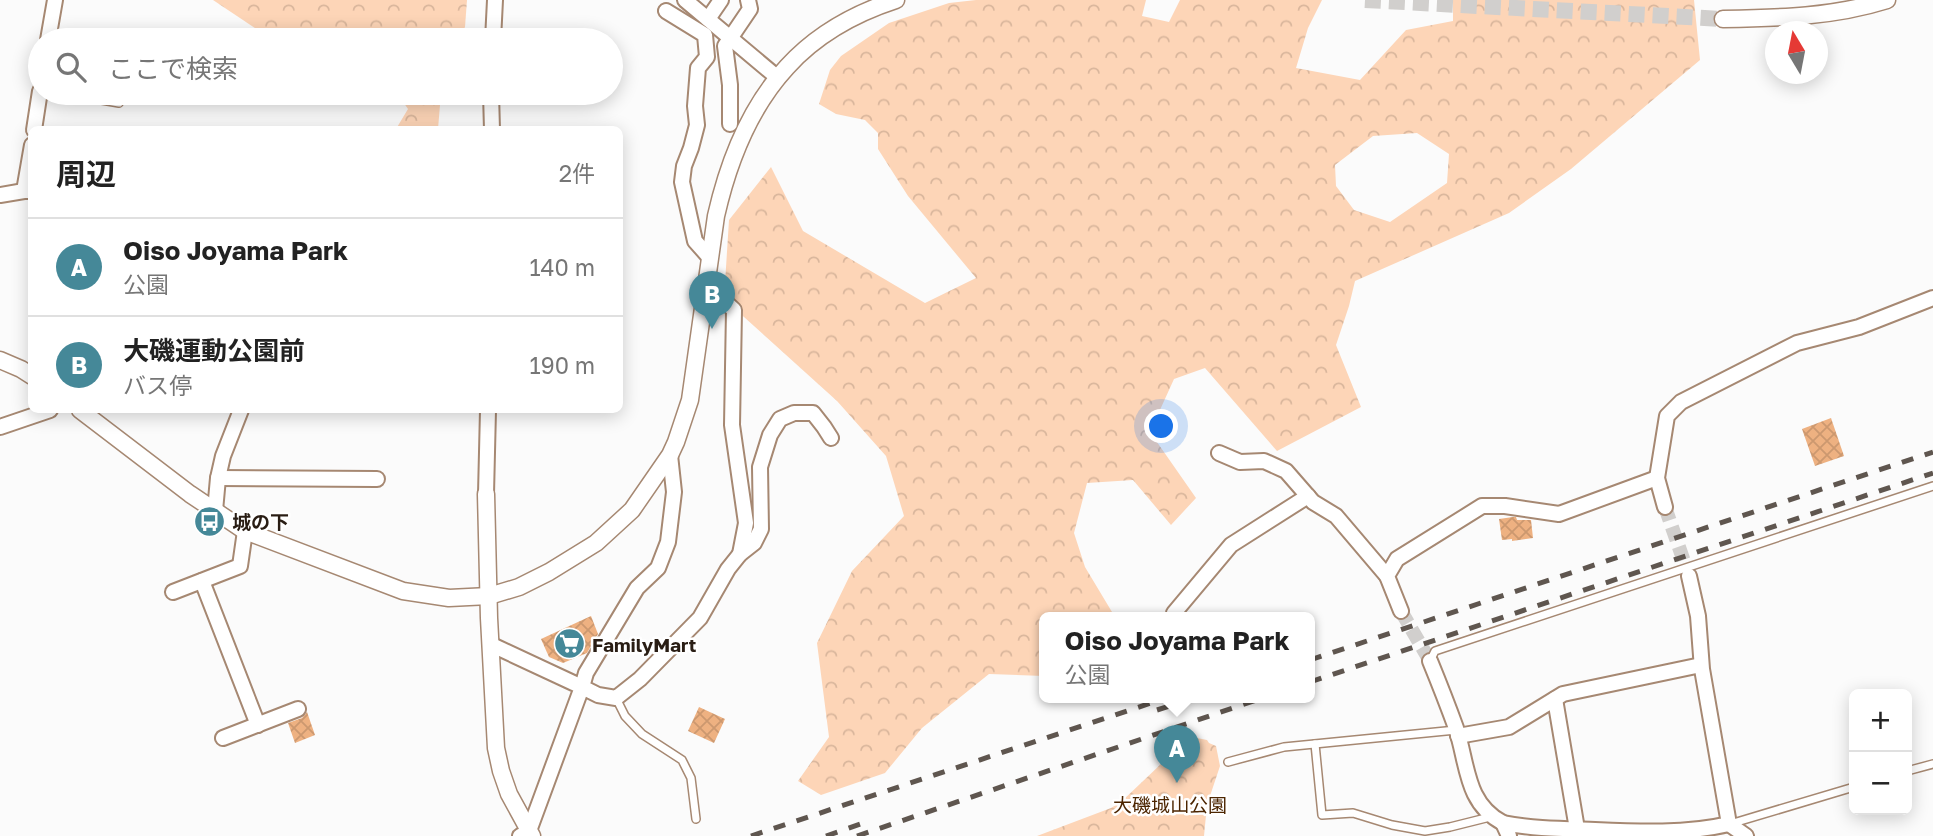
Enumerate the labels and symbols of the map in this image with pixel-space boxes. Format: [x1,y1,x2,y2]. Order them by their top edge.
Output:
north arrow [1765,21,1828,84]
pin: B [689,271,735,329]
your location [1144,409,1178,443]
bus stop icon: 城の下 [192,504,226,538]
place label: 城の下 [232,510,289,533]
supermarket icon: FamilyMart [552,627,586,661]
place label: FamilyMart [592,633,697,656]
pin: A [1154,725,1200,783]
park label: 大磯城山公園 [1113,793,1227,816]

